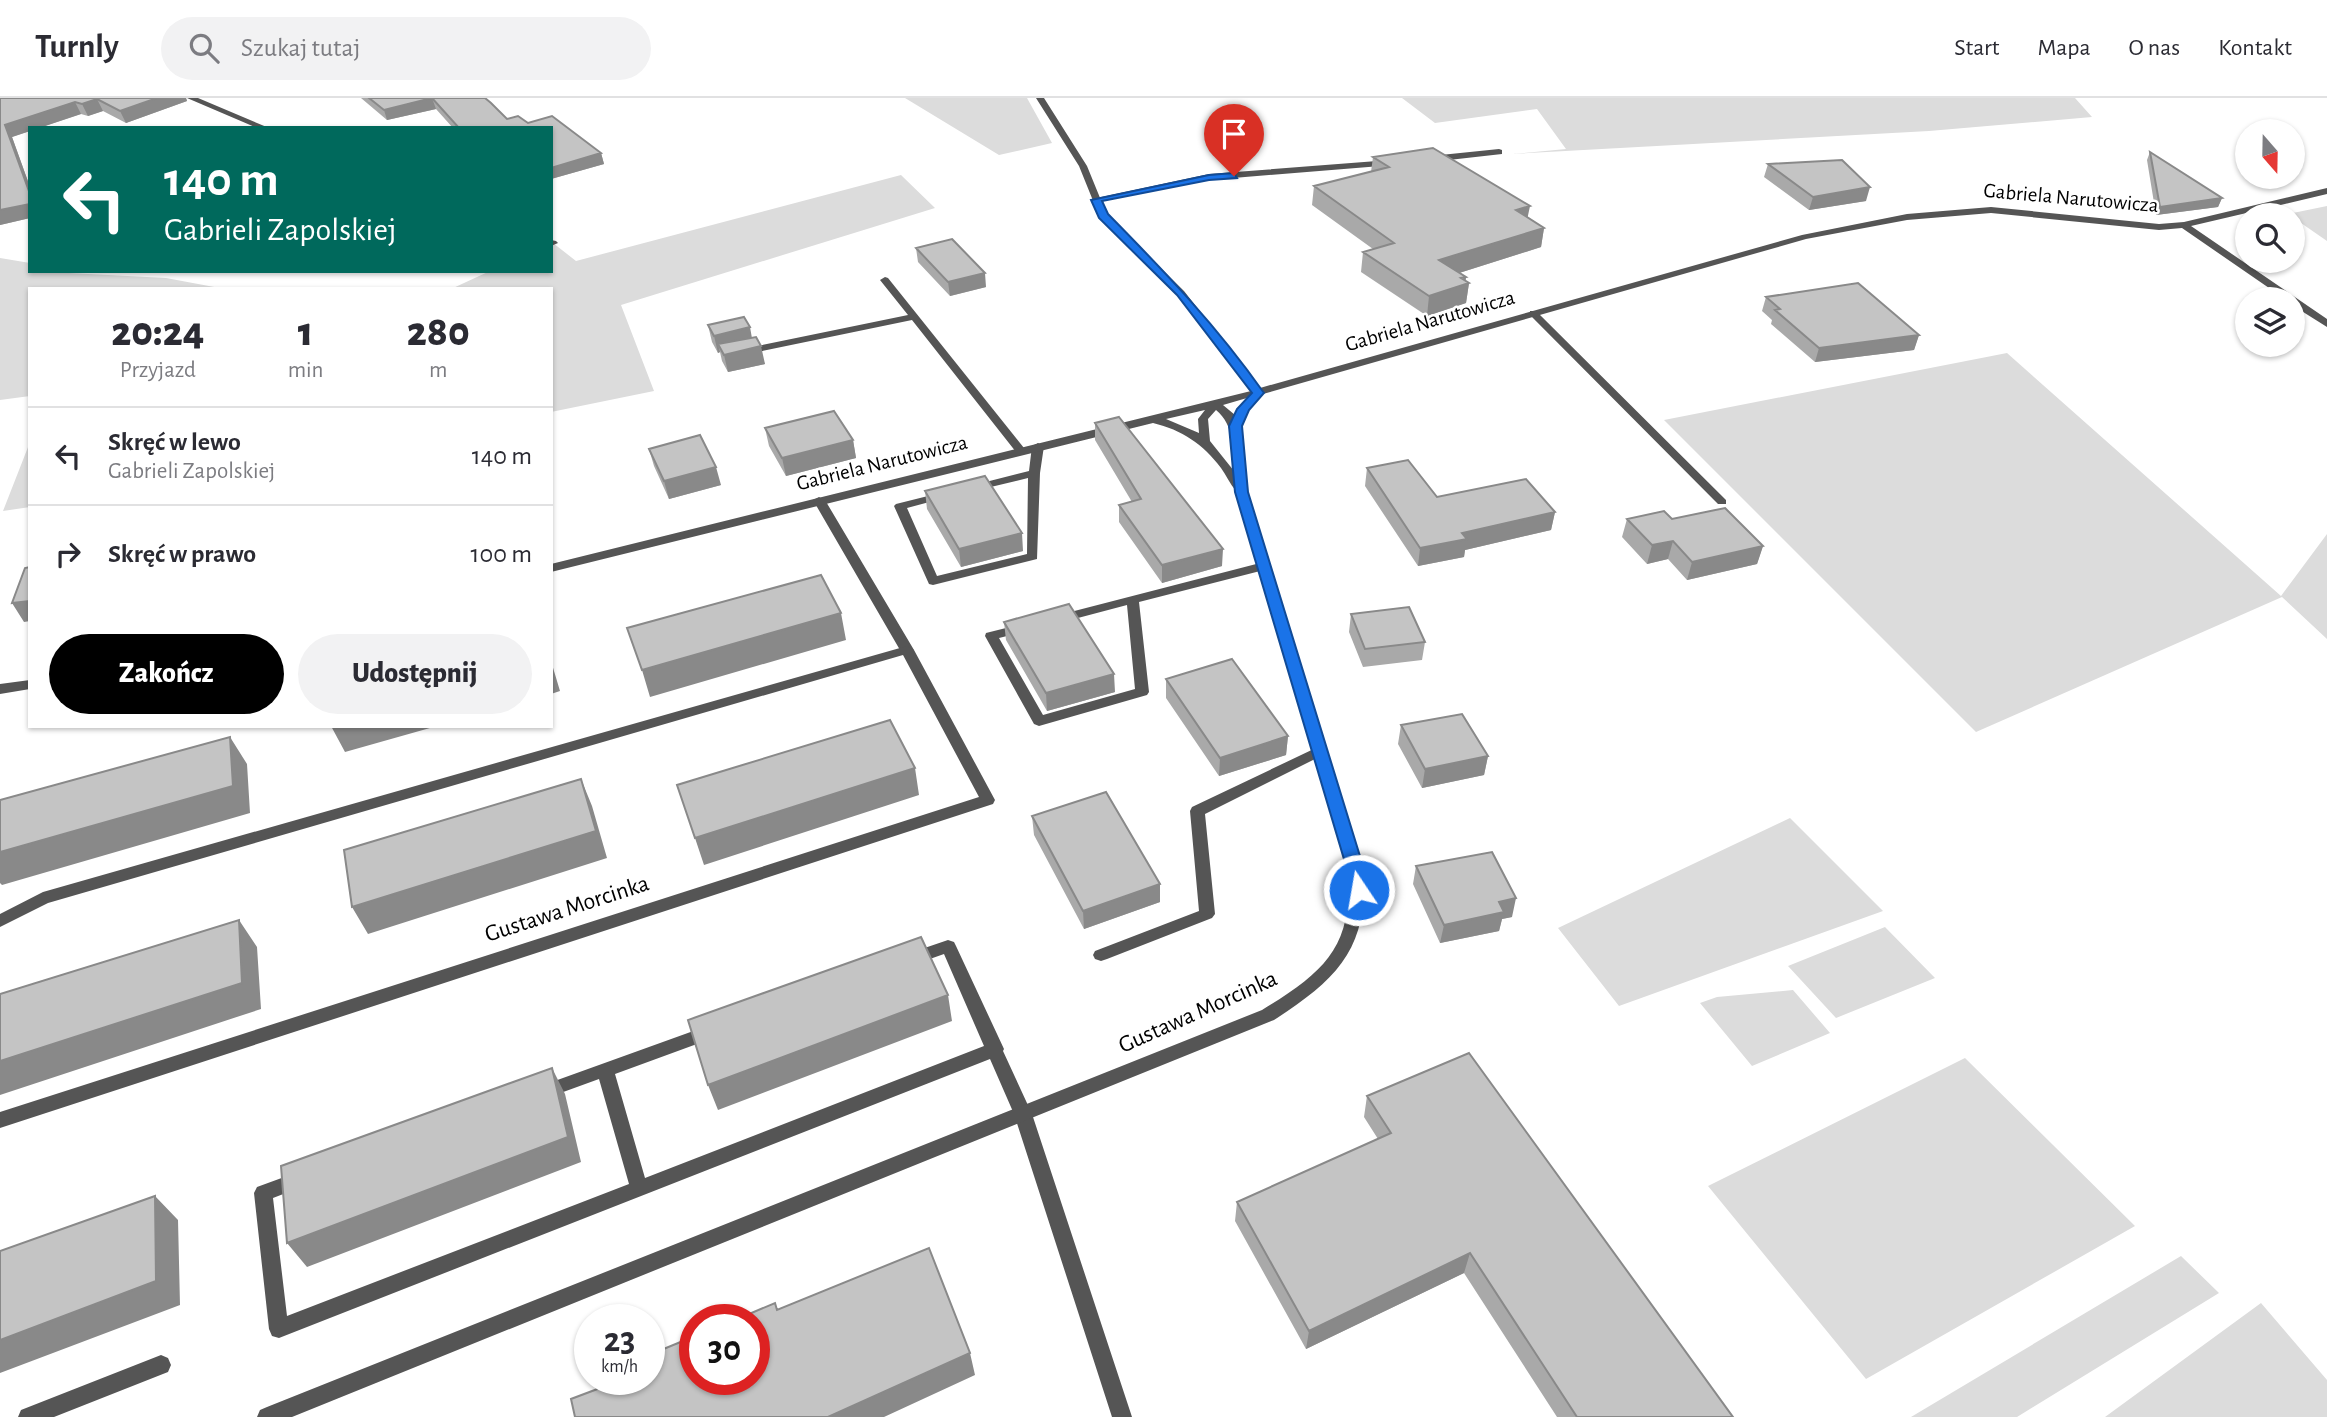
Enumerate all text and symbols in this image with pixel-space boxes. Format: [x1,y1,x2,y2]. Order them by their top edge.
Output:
search box [161,17,651,80]
icon: search [185,29,223,67]
text: Turnly [35,31,119,64]
text: Szukaj tutaj [241,35,360,61]
text: Start [1954,36,1999,60]
text: Mapa [2037,36,2091,60]
text: O nas [2129,36,2180,60]
text: Kontakt [2218,36,2292,60]
pin [1204,104,1264,176]
icon: arrive [1215,115,1253,153]
north arrow [2235,119,2305,189]
map controls [2235,119,2305,357]
icon: left [49,154,140,245]
text: 140 m [164,156,279,205]
street label: Gabriela Narutowicza [1983,180,2160,216]
button: search [2235,203,2305,273]
text: Gabrieli Zapolskiej [164,214,397,246]
street label: Gabriela Narutowicza [1343,287,1518,355]
button: layers [2235,287,2305,357]
text: 20:24 [111,311,204,353]
text: 1 [298,311,313,353]
text: 280 [407,311,470,353]
text: Przyjazd [120,359,196,382]
text: min [288,359,324,382]
text: m [429,359,447,382]
text: Skręć w lewo [108,429,241,455]
street label: Gabriela Narutowicza [794,432,970,494]
icon: left [49,437,87,475]
text: 140 m [472,443,532,469]
text: Gabrieli Zapolskiej [108,460,275,483]
icon: right [49,535,87,573]
text: Skręć w prawo [108,541,256,567]
text: 100 m [471,541,532,567]
button: Zakończ [49,634,284,714]
button: Udostępnij [298,634,532,714]
position arrow [1322,853,1396,927]
street label: Gustawa Morcinka [482,871,652,947]
street label: Gustawa Morcinka [1115,966,1281,1058]
speed limit sign: 30 [679,1304,770,1395]
text: 23 [604,1323,635,1358]
text: km/h [601,1358,638,1376]

